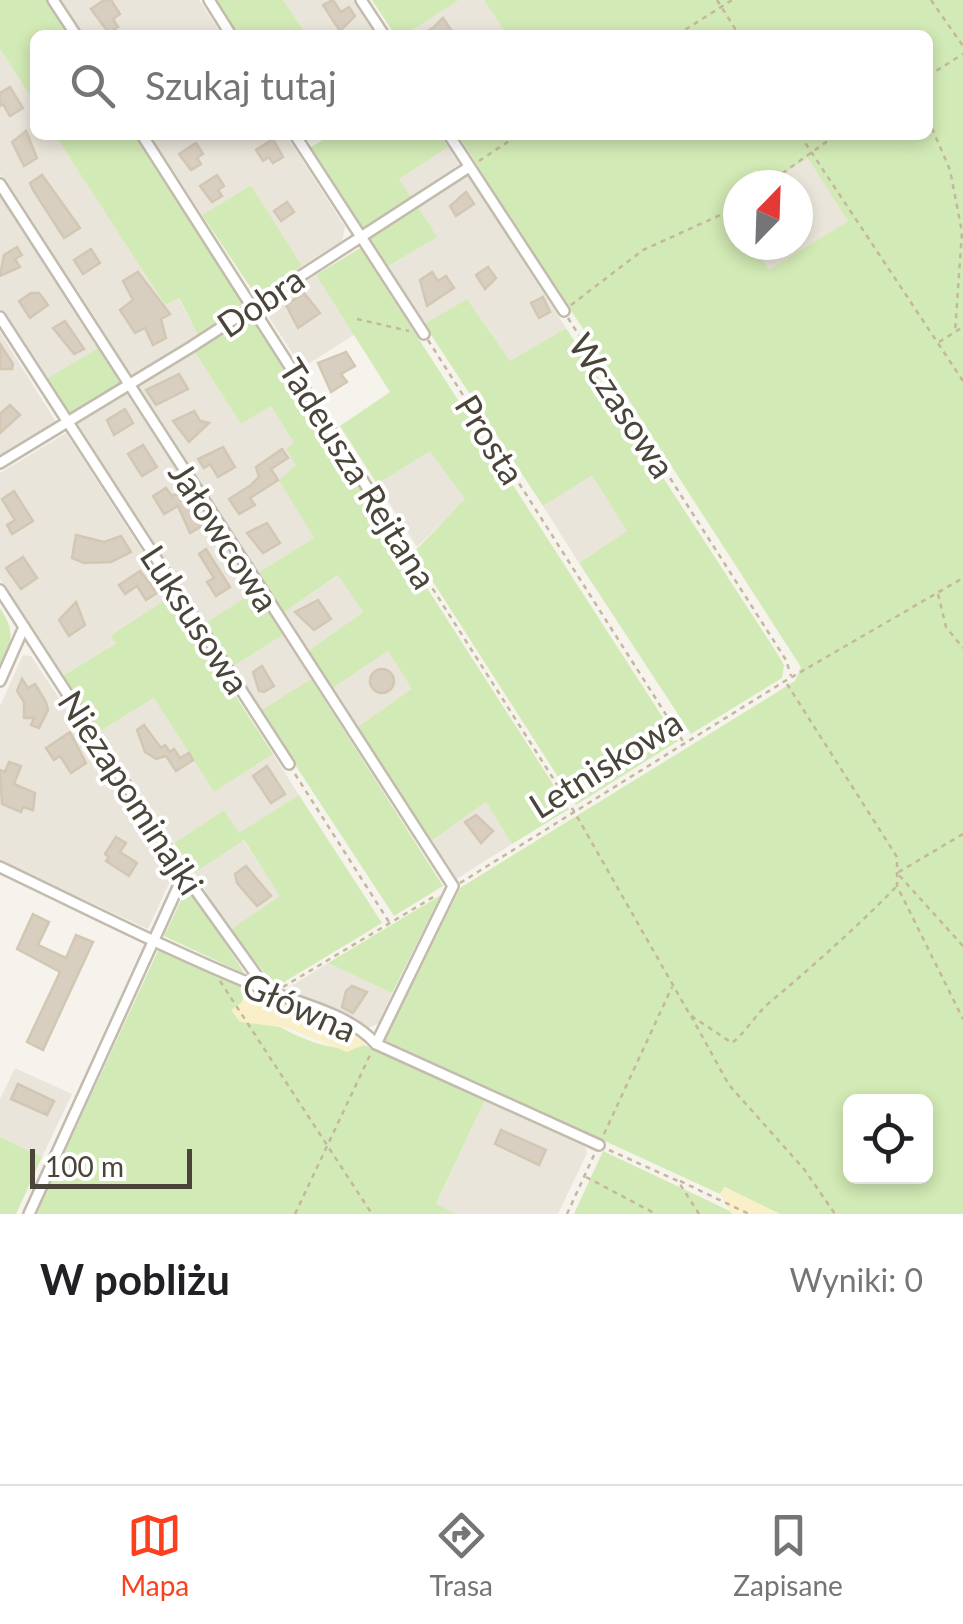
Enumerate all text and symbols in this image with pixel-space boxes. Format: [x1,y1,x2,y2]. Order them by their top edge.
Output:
search box [30,30,933,140]
icon: search [65,58,120,113]
text: Szukaj tutaj [145,62,337,108]
north arrow [723,170,813,260]
street label: Dobra [209,257,311,345]
street label: Wczasowa [561,325,685,485]
street label: Tadeusza Rejtana [271,350,447,596]
street label: Prosta [447,386,535,492]
street label: Jałowcowa [161,453,289,619]
street label: Luksusowa [133,537,259,701]
street label: Niezapominajki [50,682,214,902]
street label: Letniskowa [521,700,689,826]
street label: Główna [237,962,363,1050]
map controls [843,1094,933,1184]
button: locate [843,1094,933,1184]
scale bar [30,1144,192,1188]
text: 100 m [45,1149,124,1183]
text: W pobliżu [40,1254,230,1304]
text: Wyniki: 0 [790,1260,923,1299]
tab: Mapa [120,1508,189,1602]
tab: Trasa [430,1508,493,1602]
tab: Zapisane [733,1508,843,1602]

